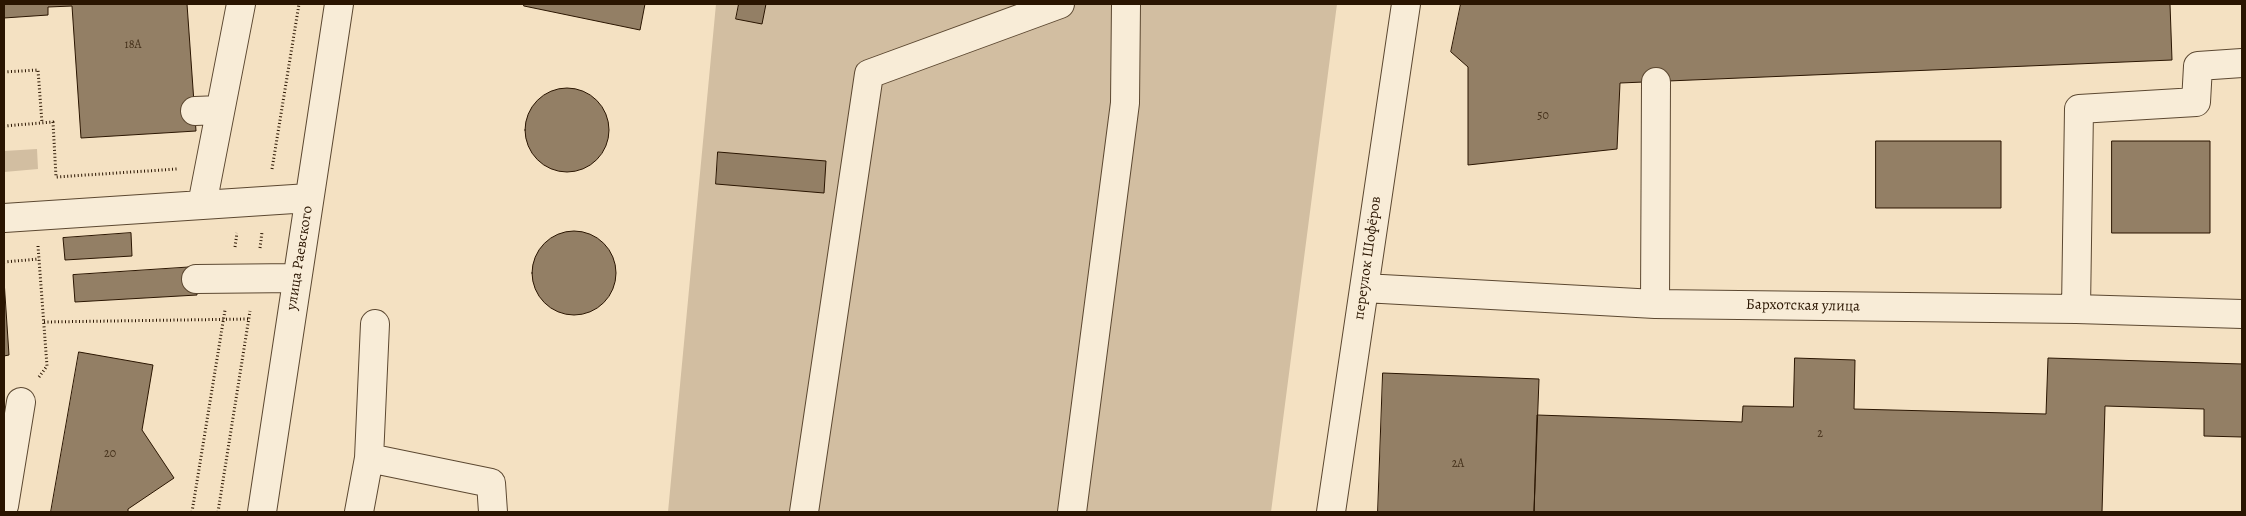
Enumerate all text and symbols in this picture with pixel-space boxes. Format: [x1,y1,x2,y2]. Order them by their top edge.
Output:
house number: 18А [125,38,141,52]
house number: 50 [1537,109,1549,123]
street label: переулок Шофёров [1350,195,1386,321]
street label: улица Раевского [283,204,317,312]
street label: Бархотская улица [1746,296,1860,316]
house number: 2 [1817,427,1823,441]
house number: 20 [104,447,116,461]
house number: 2А [1452,457,1464,471]

